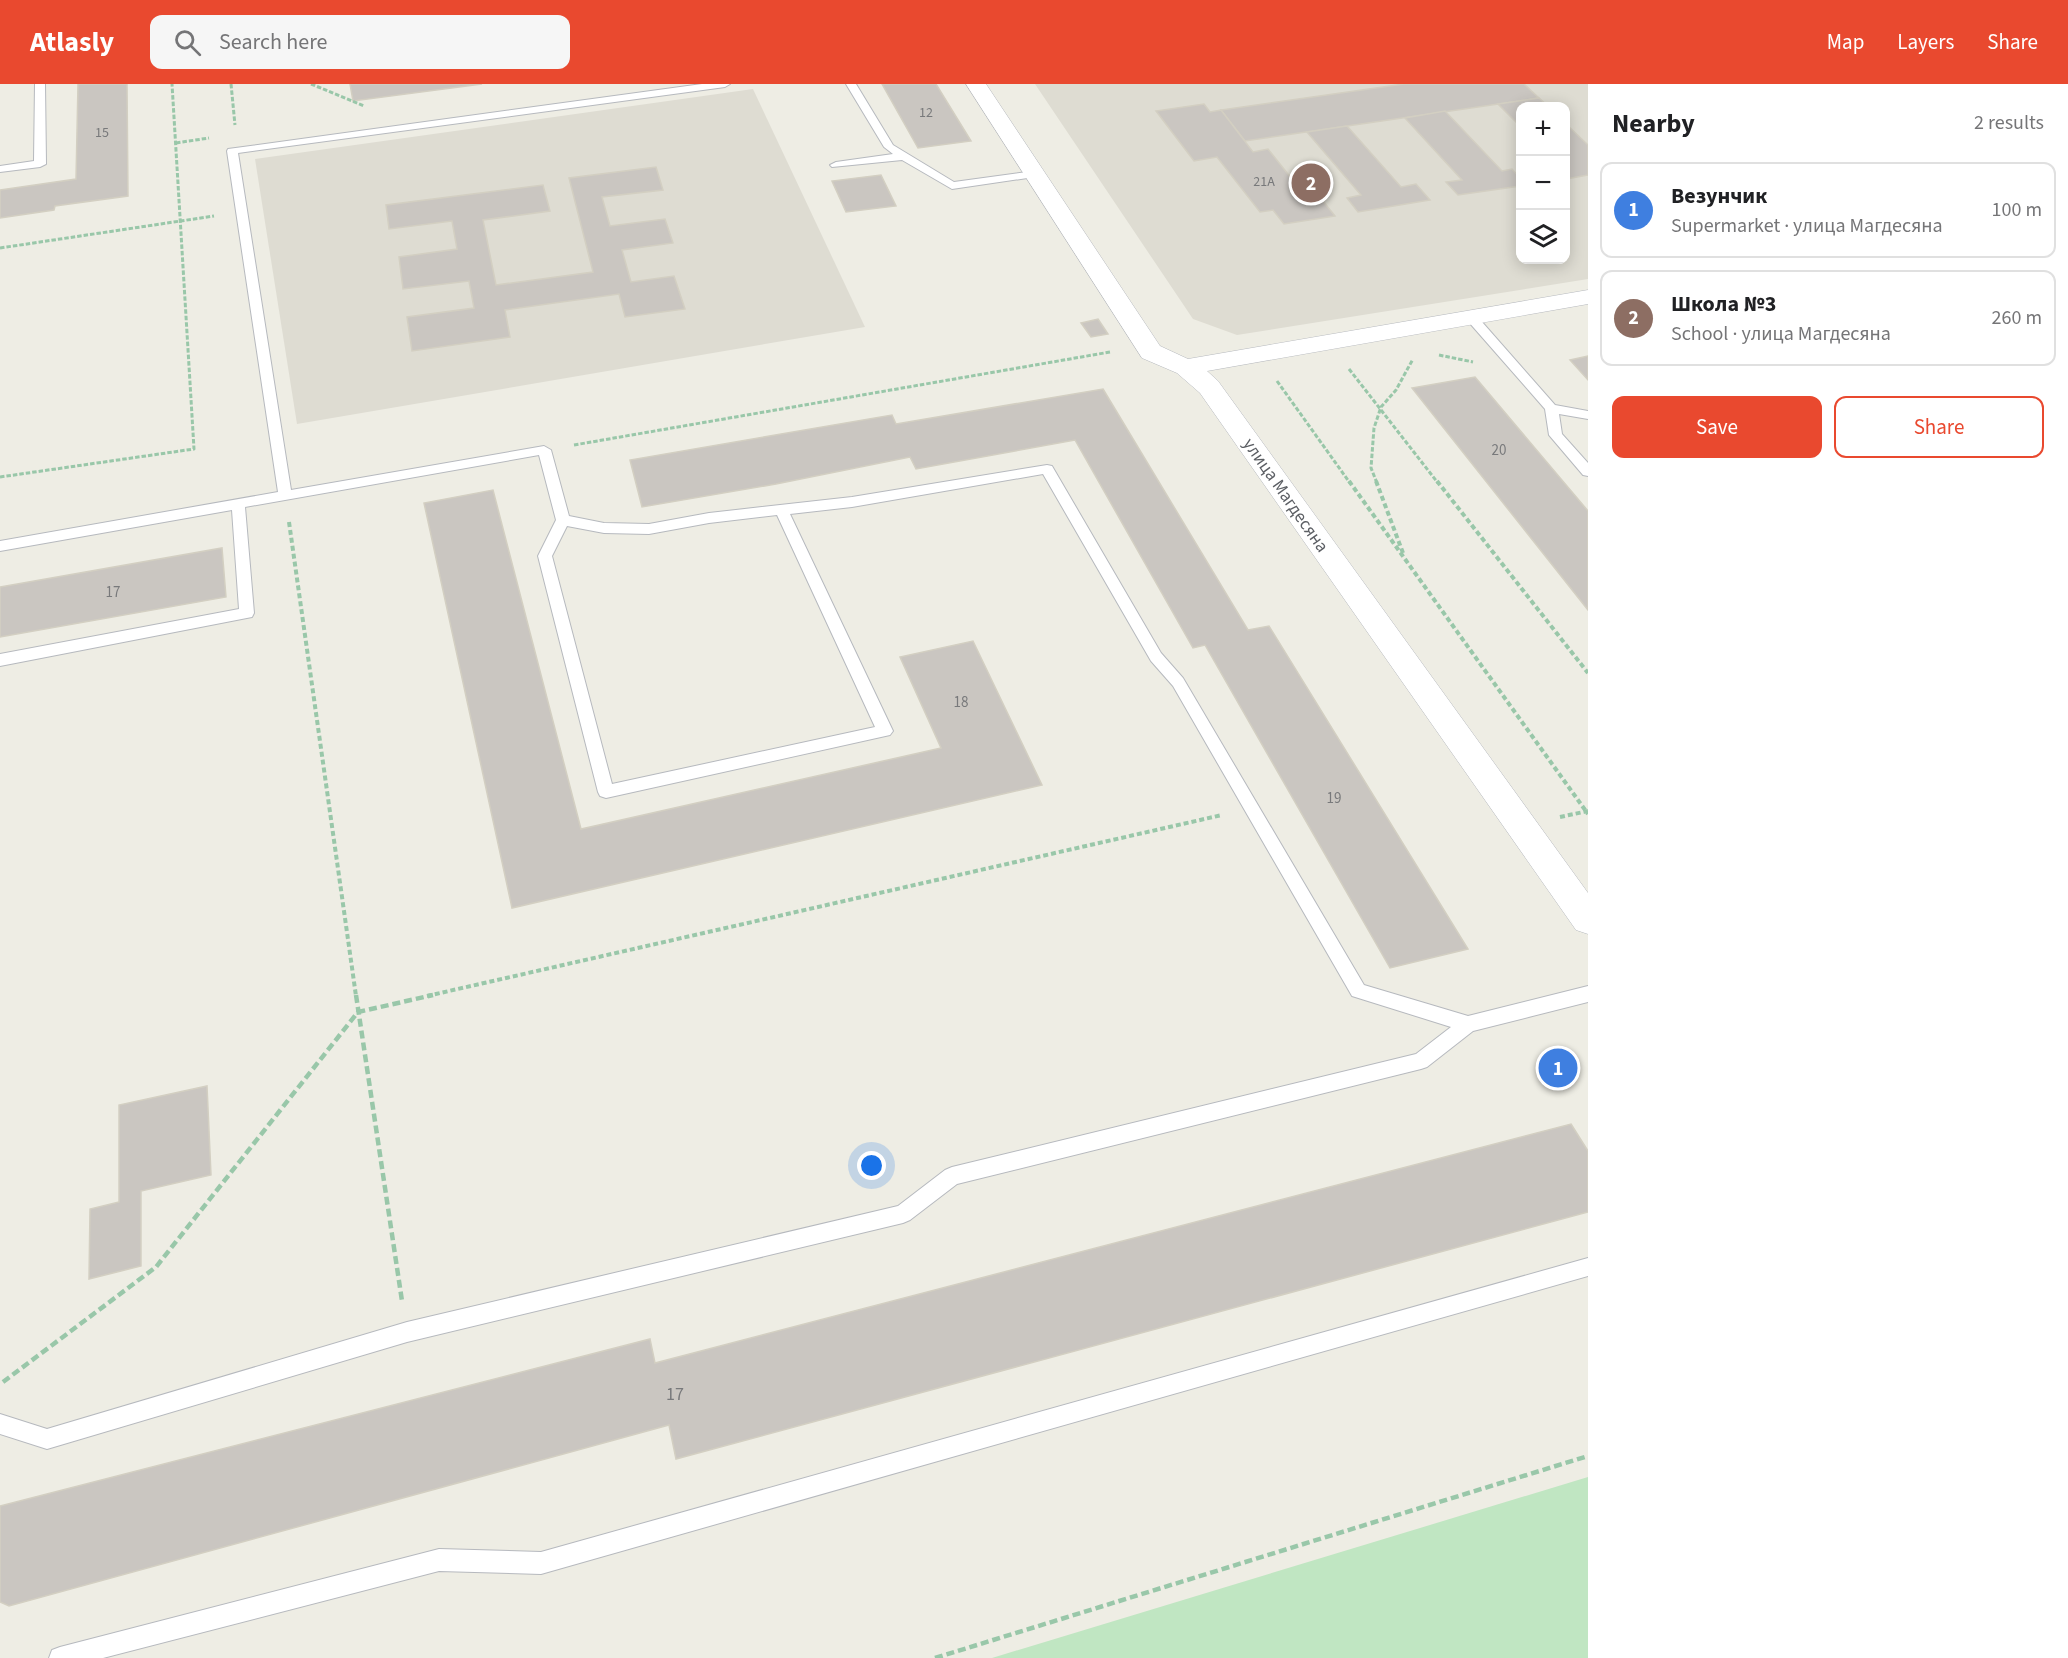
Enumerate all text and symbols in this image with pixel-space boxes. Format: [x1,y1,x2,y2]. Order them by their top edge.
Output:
search box [150,15,570,69]
text: Atlasly [30,22,114,62]
icon: search [171,26,204,59]
text: Search here [219,26,328,58]
text: Map [1827,27,1864,57]
text: Layers [1897,27,1954,57]
text: Share [1987,27,2038,57]
map controls [1516,102,1570,264]
button: + [1516,102,1570,156]
house number: 12 [919,103,933,123]
text: Nearby [1612,105,1695,142]
text: 2 results [1974,109,2044,137]
house number: 15 [95,123,109,143]
button: − [1516,156,1570,210]
pin: 2 [1292,160,1330,206]
house number: 21А [1253,172,1275,192]
text: Везунчик [1671,180,1767,212]
text: 1 [1628,196,1639,224]
text: 100 m [1992,196,2042,224]
button: layers [1516,210,1570,264]
text: Supermarket · улица Магдесяна [1671,212,1943,240]
text: Школа №3 [1671,288,1776,320]
text: 2 [1628,304,1639,332]
text: 260 m [1992,304,2042,332]
text: School · улица Магдесяна [1671,320,1891,348]
button: Save [1612,396,1822,458]
button: Share [1834,396,2044,458]
street label: улица Магдесяна [1237,433,1334,558]
house number: 20 [1492,440,1506,461]
house number: 17 [106,582,120,603]
house number: 18 [954,692,968,713]
house number: 19 [1327,788,1341,809]
pin: 1 [1538,1046,1578,1090]
your location [857,1151,886,1180]
house number: 17 [666,1382,684,1407]

